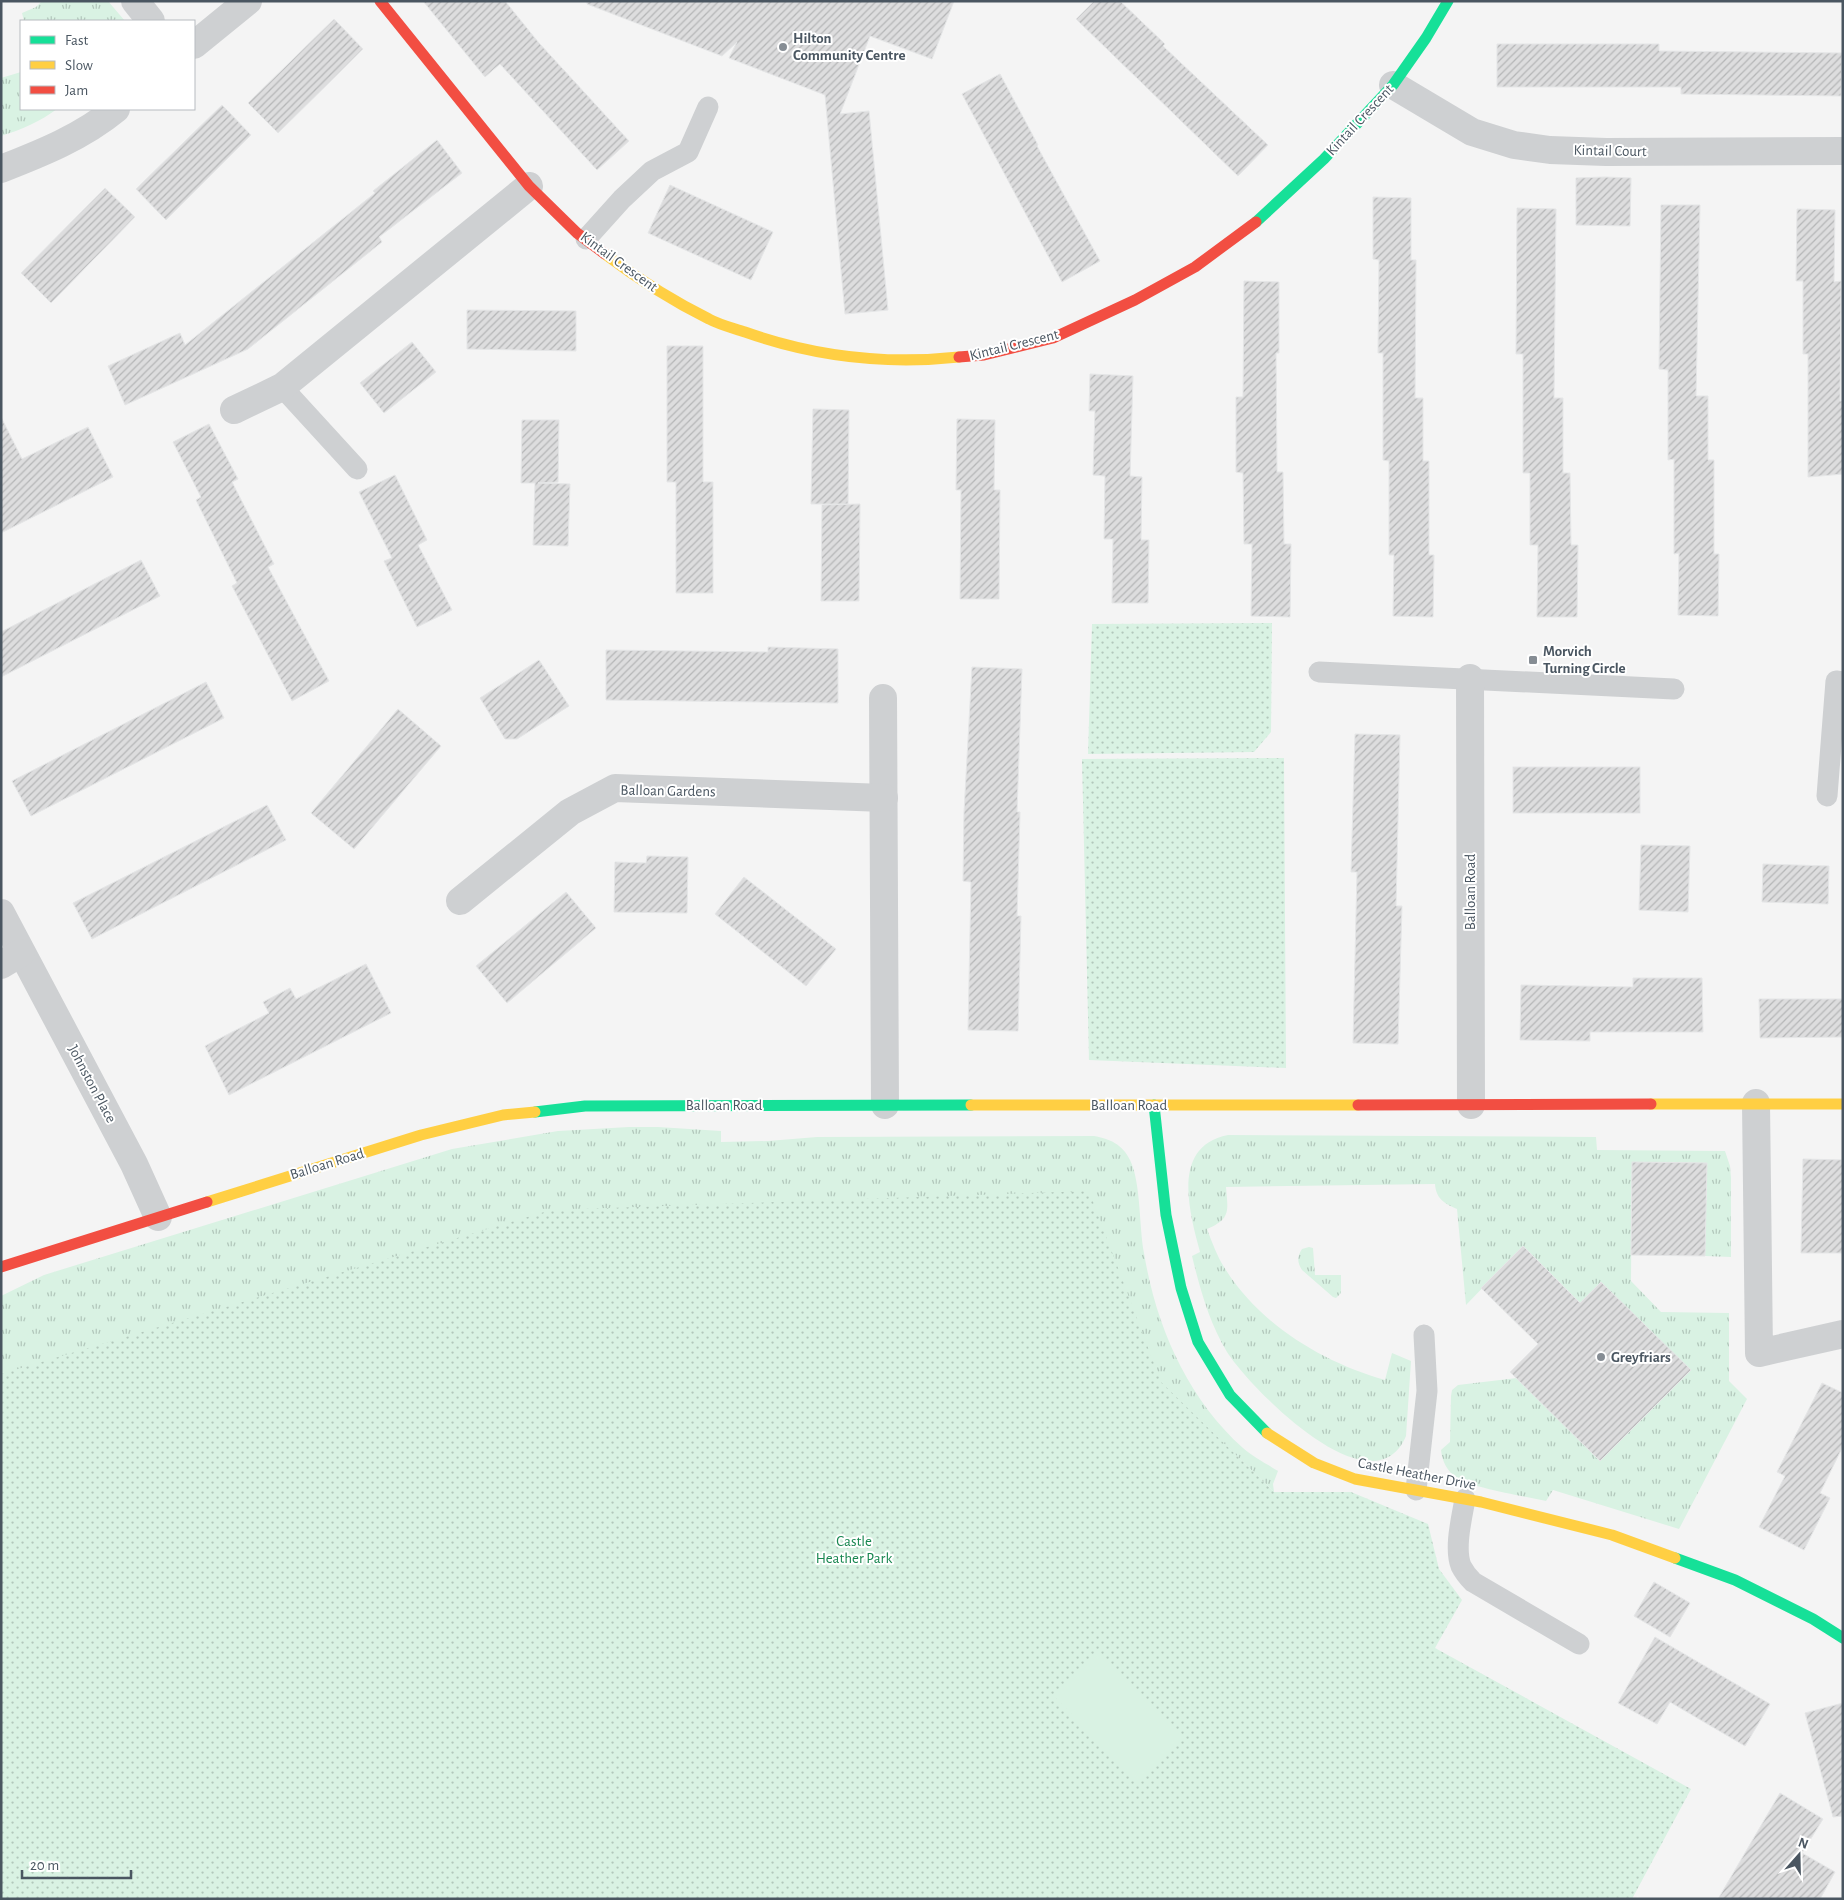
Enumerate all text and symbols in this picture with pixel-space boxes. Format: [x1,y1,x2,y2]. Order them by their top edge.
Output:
legend [20,20,195,110]
place label: Hilton Community Centre [793,31,906,63]
text: Fast [65,33,89,48]
marker: Hilton Community Centre [777,41,789,53]
text: Slow [65,58,93,73]
street label: Kintail Crescent [1323,81,1397,158]
text: Jam [65,83,88,98]
street label: Kintail Court [1573,143,1647,159]
street label: Kintail Crescent [578,229,660,295]
street label: Kintail Crescent [968,327,1060,363]
place label: Morvich Turning Circle [1543,644,1626,676]
marker: Morvich Turning Circle [1527,654,1539,666]
street label: Balloan Gardens [620,783,716,799]
street label: Balloan Road [1463,853,1478,930]
street label: Johnston Place [65,1043,119,1125]
street label: Balloan Road [686,1098,763,1113]
street label: Balloan Road [1091,1098,1168,1113]
street label: Balloan Road [288,1146,366,1182]
place label: Greyfriars [1611,1350,1671,1365]
marker: Greyfriars [1595,1351,1607,1363]
street label: Castle Heather Drive [1357,1455,1477,1493]
park label: Castle Heather Park [816,1534,892,1566]
north arrow [1774,1830,1824,1880]
text: N [1796,1835,1810,1852]
scale bar [22,1848,131,1880]
text: 20 m [30,1858,59,1873]

